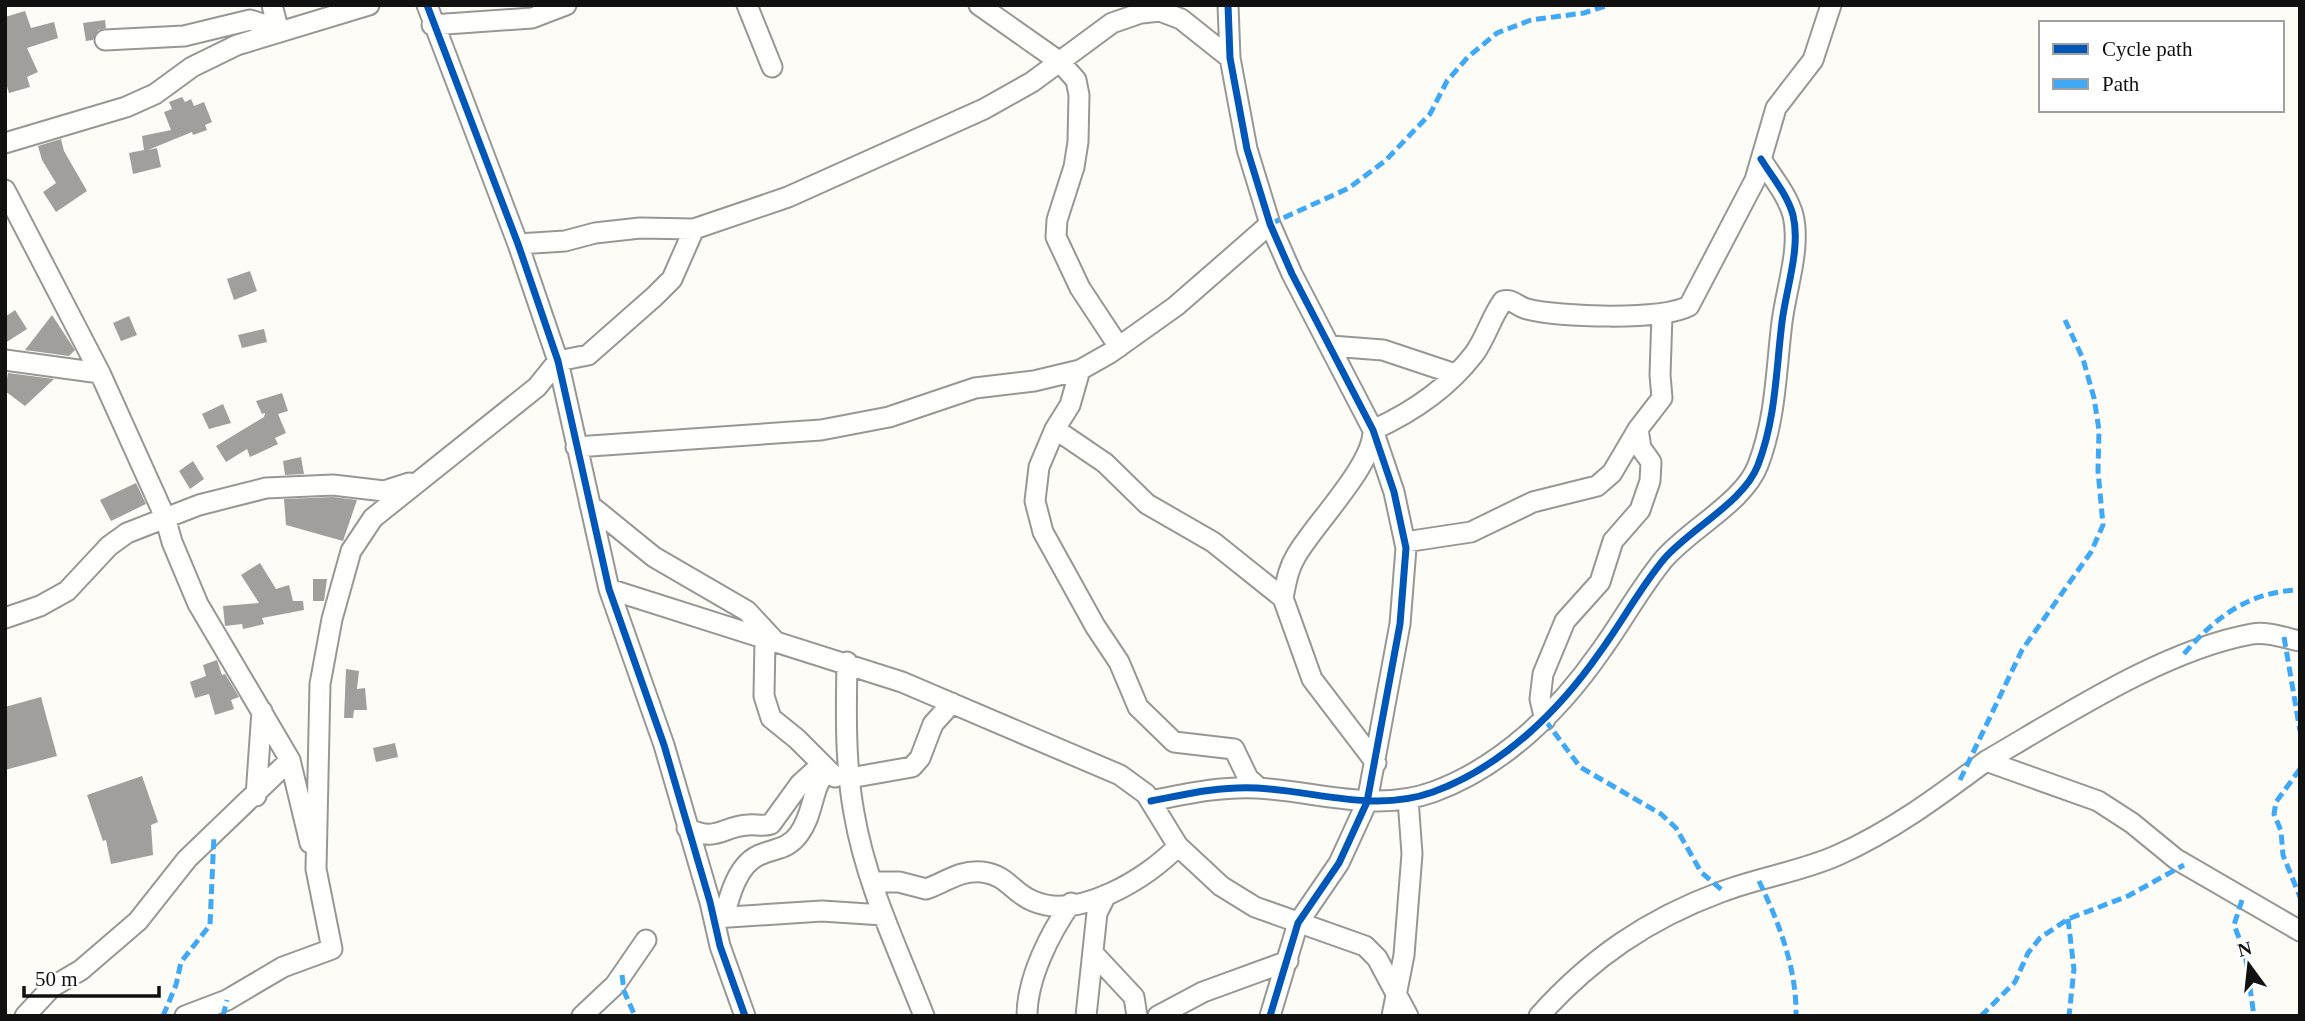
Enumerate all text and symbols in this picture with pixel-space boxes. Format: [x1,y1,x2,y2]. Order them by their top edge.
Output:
legend [2039,21,2284,112]
text: Cycle path [2102,37,2193,61]
text: Path [2102,72,2140,96]
north arrow [2214,930,2284,1000]
text: N [2235,937,2254,961]
scale bar [24,954,159,998]
text: 50 m [35,967,78,991]

